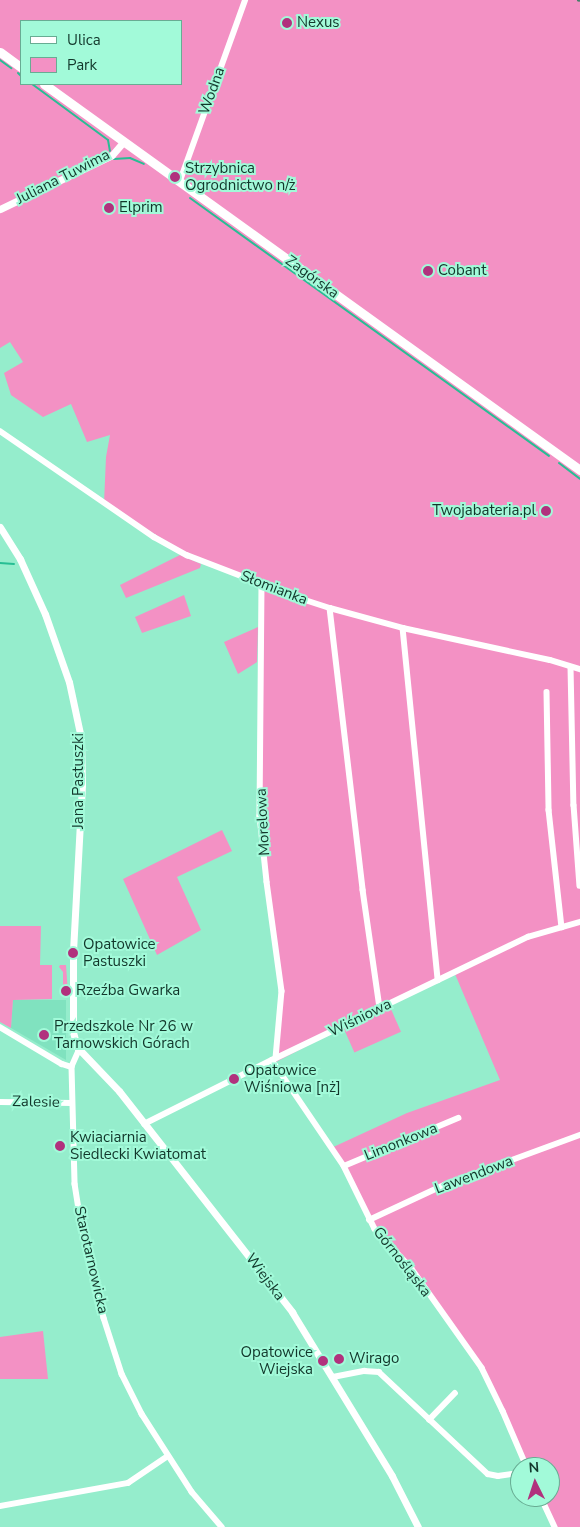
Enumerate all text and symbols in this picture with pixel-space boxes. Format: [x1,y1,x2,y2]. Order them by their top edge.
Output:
place label: Nexus [297,14,340,32]
marker: Nexus [281,17,293,29]
legend [20,20,182,85]
text: Ulica [67,30,101,50]
text: Park [67,55,97,75]
street label: Wodna [195,65,229,117]
street label: Juliana Tuwima [13,146,113,208]
place label: Strzybnica Ogrodnictwo n/ż [185,159,295,194]
marker: Strzybnica Ogrodnictwo n/ż [169,171,181,183]
place label: Elprim [119,199,163,217]
marker: Elprim [103,202,115,214]
street label: Zagórska [282,252,342,302]
place label: Cobant [438,262,486,280]
marker: Cobant [422,265,434,277]
place label: Twojabateria.pl [432,502,536,520]
marker: Twojabateria.pl [540,505,552,517]
street label: Słomianka [238,567,310,609]
street label: Jana Pastuszki [70,733,88,829]
street label: Morelowa [252,788,274,856]
place label: Opatowice Pastuszki [83,935,155,970]
marker: Opatowice Pastuszki [67,947,79,959]
place label: Rzeźba Gwarka [76,982,180,1000]
marker: Rzeźba Gwarka [60,985,72,997]
street label: Wiśniowa [326,995,394,1041]
place label: Przedszkole Nr 26 w Tarnowskich Górach [54,1017,193,1052]
marker: Przedszkole Nr 26 w Tarnowskich Górach [38,1029,50,1041]
place label: Opatowice Wiśniowa [nż] [244,1061,341,1096]
marker: Opatowice Wiśniowa [nż] [228,1073,240,1085]
street label: Zalesie [12,1093,60,1111]
street label: Limonkowa [362,1119,440,1165]
place label: Kwiaciarnia Siedlecki Kwiatomat [70,1128,206,1163]
marker: Kwiaciarnia Siedlecki Kwiatomat [54,1140,66,1152]
street label: Lawendowa [432,1152,516,1198]
street label: Starotarnowicka [70,1205,112,1315]
street label: Górnośląska [369,1223,435,1301]
street label: Wiejska [242,1250,288,1304]
place label: Opatowice Wiejska [241,1343,313,1378]
place label: Wirago [349,1350,399,1368]
marker: Wirago [333,1353,345,1365]
marker: Opatowice Wiejska [317,1355,329,1367]
north arrow [510,1457,560,1507]
text: N [528,1458,540,1477]

